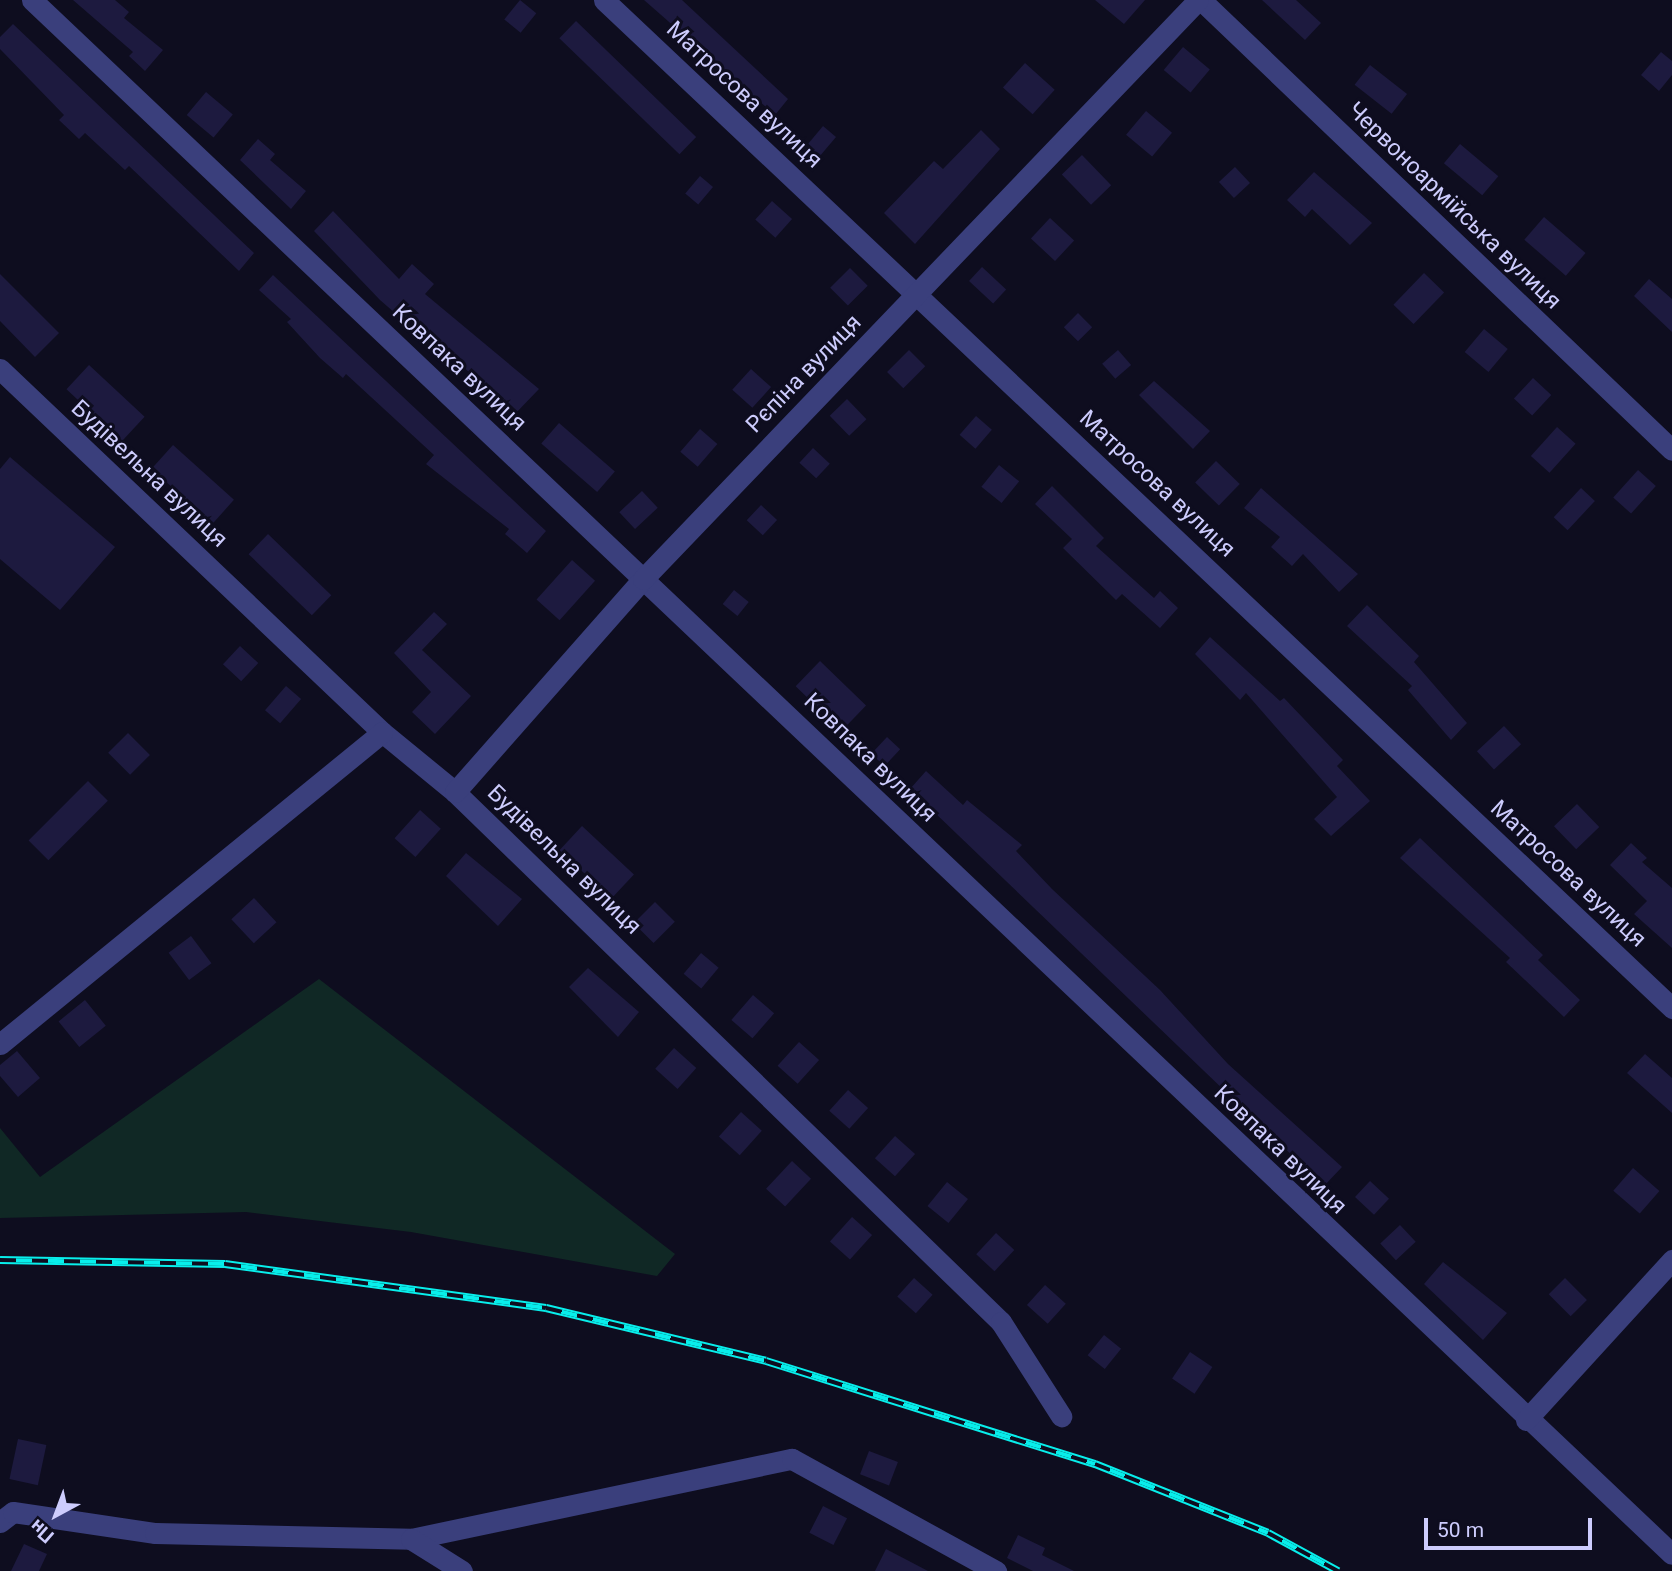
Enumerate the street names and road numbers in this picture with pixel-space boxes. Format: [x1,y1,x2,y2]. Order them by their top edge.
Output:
street label: Матросова вулиця [661,16,827,174]
street label: Червоноармійська вулиця [1341,97,1567,315]
street label: Ковпака вулиця [386,299,532,437]
street label: Рєпіна вулиця [741,309,867,439]
street label: Будівельна вулиця [65,395,233,553]
street label: Матросова вулиця [1074,405,1240,563]
street label: Ковпака вулиця [798,688,942,828]
street label: Будівельна вулиця [481,779,647,941]
street label: Матросова вулиця [1485,795,1651,953]
street label: Ковпака вулиця [1208,1080,1352,1220]

